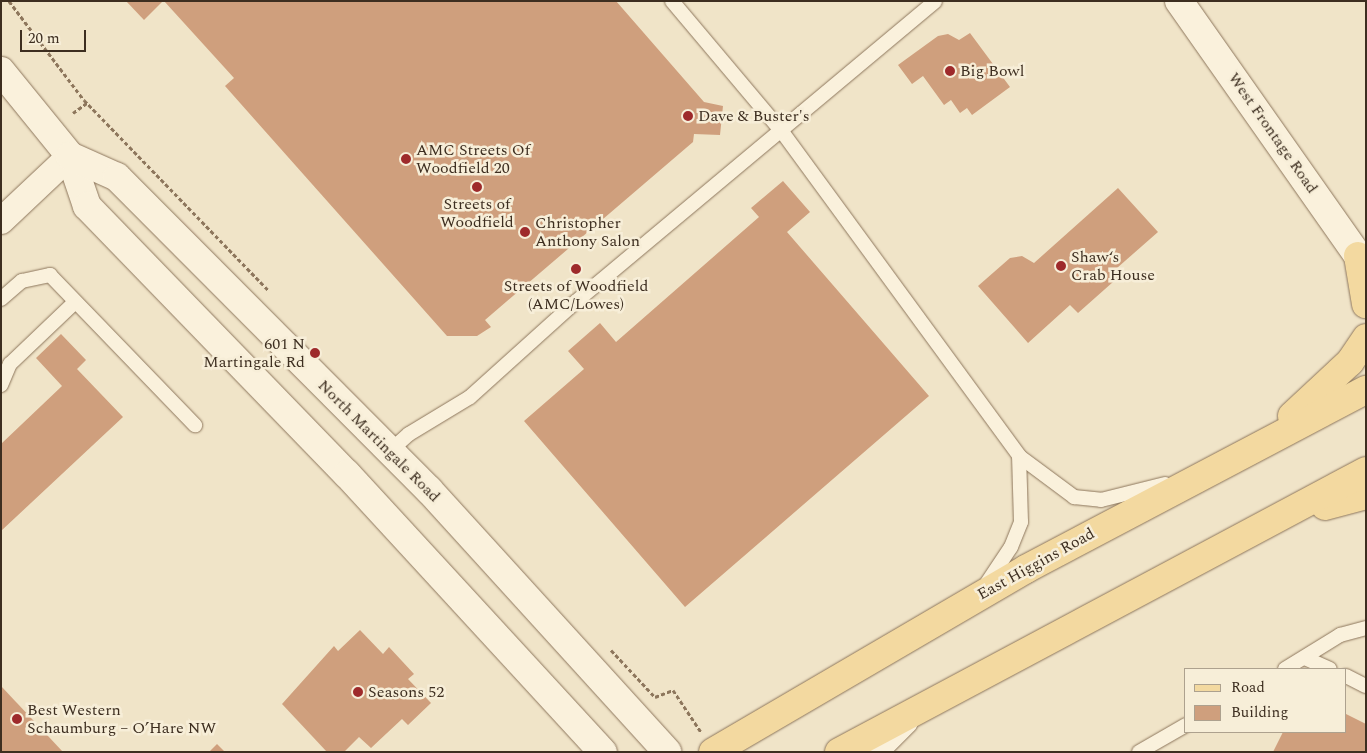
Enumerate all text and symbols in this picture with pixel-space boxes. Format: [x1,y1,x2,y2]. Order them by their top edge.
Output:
scale bar [22,20,89,52]
text: 20 m [28,27,60,50]
place label: Big Bowl [960,61,1024,81]
marker: Big Bowl [944,65,956,77]
street label: West Frontage Road [1224,69,1322,197]
place label: Dave & Buster's [698,106,810,126]
marker: Dave & Buster's [682,110,694,122]
place label: AMC Streets Of Woodfield 20 [416,140,530,178]
marker: AMC Streets Of Woodfield 20 [400,153,412,165]
marker: Streets of Woodfield [471,181,483,193]
place label: Streets of Woodfield [440,194,514,232]
place label: Christopher Anthony Salon [535,213,640,251]
marker: Christopher Anthony Salon [519,226,531,238]
place label: Shaw‘s Crab House [1071,247,1155,285]
marker: Shaw‘s Crab House [1055,260,1067,272]
marker: Streets of Woodfield (AMC/Lowes) [570,263,582,275]
place label: Streets of Woodfield (AMC/Lowes) [504,276,648,314]
place label: 601 N Martingale Rd [203,334,305,372]
marker: 601 N Martingale Rd [309,347,321,359]
street label: North Martingale Road [314,376,444,506]
street label: East Higgins Road [974,524,1098,604]
legend [1184,668,1347,733]
text: Road [1231,676,1265,699]
place label: Seasons 52 [368,682,444,702]
marker: Seasons 52 [352,686,364,698]
place label: Best Western Schaumburg – O’Hare NW [27,700,216,738]
text: Building [1231,701,1288,724]
marker: Best Western Schaumburg – O’Hare NW [11,713,23,725]

